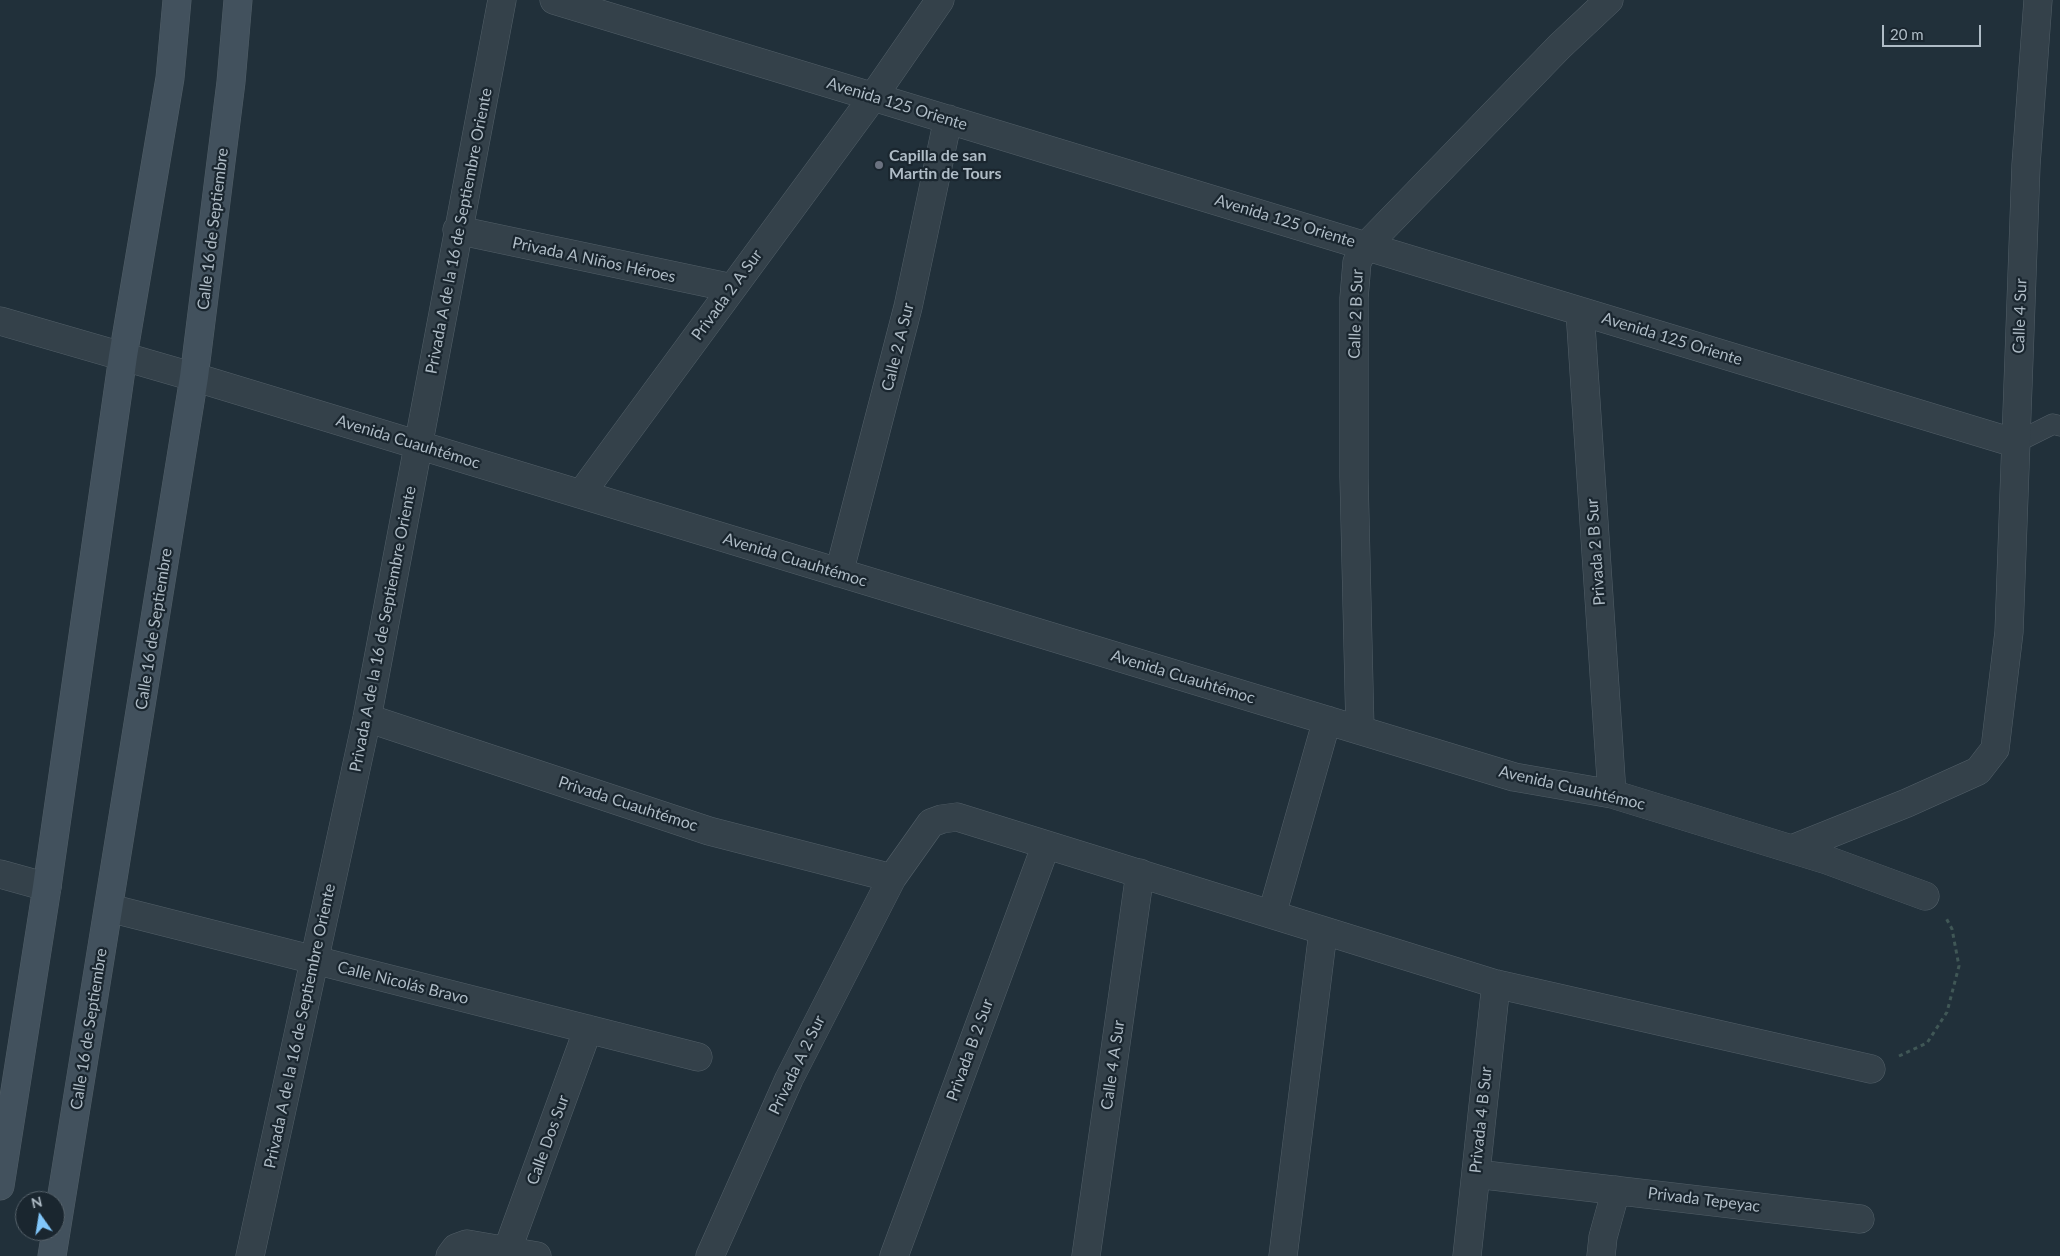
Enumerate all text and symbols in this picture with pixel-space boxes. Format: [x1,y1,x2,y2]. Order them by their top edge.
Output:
scale bar [1885,15,1984,47]
text: 20 m [1890,25,1924,43]
street label: Avenida 125 Oriente [824,73,970,135]
street label: Privada A de la 16 de Septiembre Oriente [422,86,496,376]
place label: Capilla de san Martin de Tours [889,146,1002,184]
street label: Calle 16 de Septiembre [194,147,232,311]
marker: Capilla de san Martin de Tours [873,159,885,171]
street label: Avenida 125 Oriente [1212,190,1358,252]
street label: Privada A Niños Héroes [511,233,677,287]
street label: Privada 2 A Sur [688,246,766,344]
street label: Calle 2 B Sur [1345,269,1367,359]
street label: Calle 4 Sur [2009,278,2031,354]
street label: Calle 2 A Sur [878,301,918,393]
street label: Avenida 125 Oriente [1599,308,1745,370]
street label: Avenida Cuauhtémoc [334,411,482,473]
street label: Privada A de la 16 de Septiembre Oriente [346,484,420,774]
street label: Privada 2 B Sur [1583,498,1609,606]
street label: Avenida Cuauhtémoc [721,529,869,591]
street label: Calle 16 de Septiembre [132,547,176,711]
street label: Avenida Cuauhtémoc [1109,646,1257,708]
street label: Avenida Cuauhtémoc [1497,762,1647,814]
street label: Privada Cuauhtémoc [556,772,700,836]
street label: Privada A de la 16 de Septiembre Oriente [260,882,340,1170]
street label: Calle 16 de Septiembre [67,947,111,1111]
street label: Calle Nicolás Bravo [335,957,471,1009]
street label: Privada B 2 Sur [943,996,997,1104]
street label: Privada A 2 Sur [765,1012,829,1118]
street label: Calle 4 A Sur [1097,1019,1129,1111]
street label: Privada 4 B Sur [1466,1066,1496,1174]
street label: Calle Dos Sur [523,1092,573,1188]
street label: Privada Tepeyac [1647,1184,1761,1216]
north arrow [15,1191,65,1241]
text: N [30,1192,44,1211]

